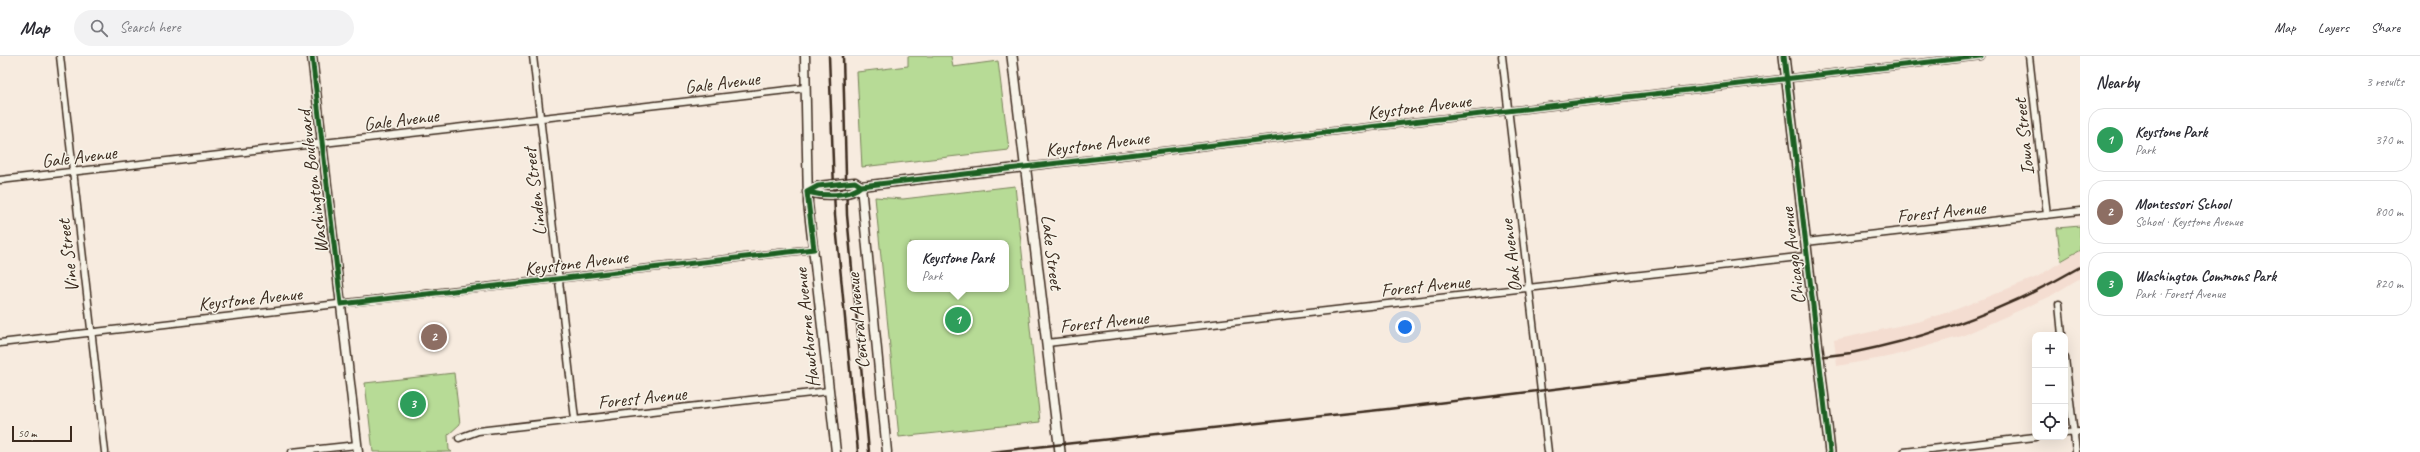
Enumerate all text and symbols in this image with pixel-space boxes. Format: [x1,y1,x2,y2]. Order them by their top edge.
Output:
search box [74,10,354,46]
text: Map [20,16,50,40]
icon: search [88,17,110,39]
text: Search here [120,18,181,37]
text: Map [2274,19,2296,36]
text: Layers [2318,19,2349,36]
text: Share [2371,19,2400,36]
street label: Gale Avenue [683,66,763,99]
text: Nearby [2096,72,2139,93]
text: 3 results [2366,74,2404,90]
street label: Keystone Avenue [1366,89,1474,125]
street label: Iowa Street [2008,96,2040,176]
street label: Gale Avenue [362,103,442,136]
street label: Washington Boulevard [292,105,334,255]
text: Keystone Park [2135,123,2207,142]
street label: Keystone Avenue [1044,126,1152,162]
text: 1 [2107,132,2113,148]
text: 370 m [2375,132,2403,148]
street label: Gale Avenue [40,140,120,173]
text: Park [2135,142,2156,158]
street label: Linden Street [517,144,552,237]
street label: Forest Avenue [1896,195,1988,229]
text: Montessori School [2135,195,2230,214]
street label: Chicago Avenue [1775,204,1811,306]
text: 2 [2107,204,2113,220]
text: 800 m [2375,204,2403,220]
street label: Lake Street [1036,213,1069,293]
text: School · Keystone Avenue [2135,214,2243,230]
street label: Vine Street [51,216,84,294]
street label: Oak Avenue [1494,216,1527,294]
popup [907,240,1009,292]
street label: Keystone Avenue [523,245,631,281]
text: Keystone Park [922,249,994,268]
street label: Hawthorne Avenue [789,265,825,389]
text: Washington Commons Park [2135,267,2276,286]
text: Park [922,268,942,284]
street label: Forest Avenue [1380,269,1472,303]
street label: Central Avenue [841,270,875,370]
text: 3 [2107,276,2113,292]
text: 820 m [2375,276,2403,292]
street label: Keystone Avenue [197,281,305,316]
text: Park · Forest Avenue [2135,286,2225,302]
pin: 1 [945,305,971,335]
street label: Forest Avenue [1059,305,1151,339]
your location [1395,317,1415,337]
pin: 2 [421,322,447,352]
map controls [2032,332,2068,440]
button: + [2032,332,2068,368]
button: − [2032,368,2068,404]
street label: Forest Avenue [597,381,689,415]
pin: 3 [400,389,426,419]
button: locate [2032,404,2068,440]
scale bar [12,424,72,443]
text: 50 m [18,426,37,440]

